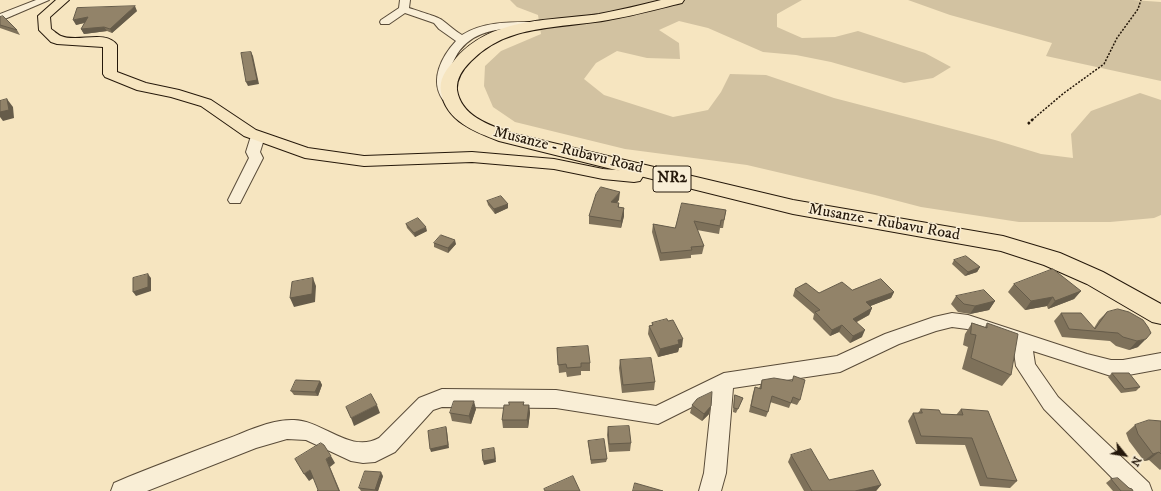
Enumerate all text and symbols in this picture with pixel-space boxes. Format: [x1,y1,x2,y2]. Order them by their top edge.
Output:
street label: Musanze - Rubavu Road [491,123,645,179]
road number: NR2 [653,166,691,192]
street label: Musanze - Rubavu Road [807,200,961,246]
north arrow [1105,435,1145,475]
text: N [1127,454,1144,468]

